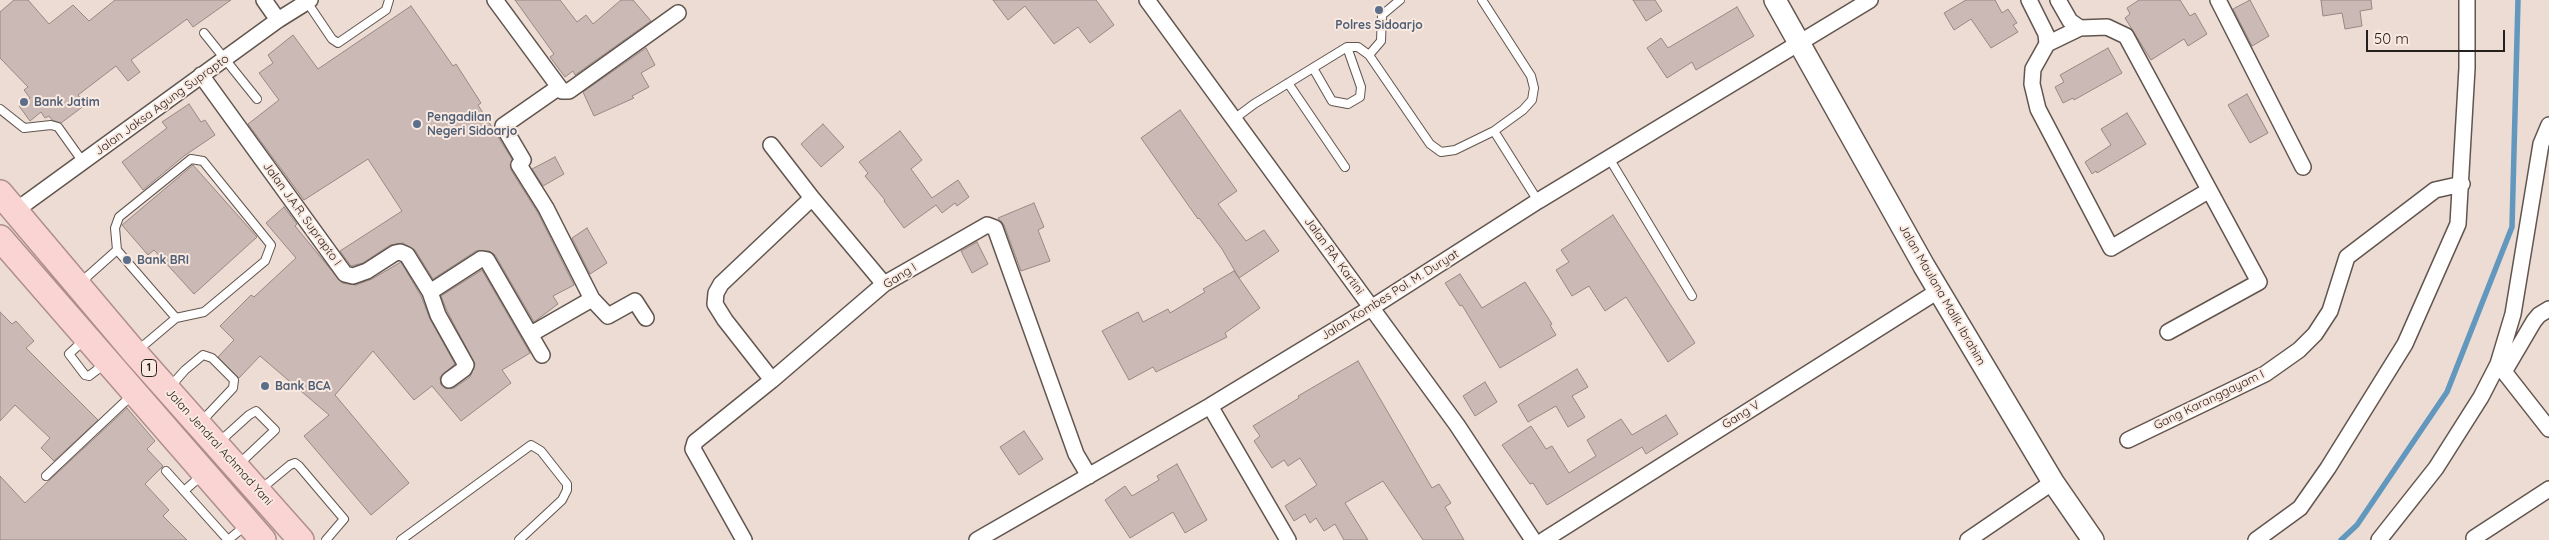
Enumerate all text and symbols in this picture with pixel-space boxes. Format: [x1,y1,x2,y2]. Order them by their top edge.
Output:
marker: Polres Sidoarjo [1373,4,1385,16]
place label: Polres Sidoarjo [1335,18,1423,32]
scale bar [2369,20,2508,52]
text: 50 m [2374,29,2409,48]
street label: Jalan Jaksa Agung Suprapto [92,52,232,158]
place label: Bank Jatim [34,95,100,109]
marker: Bank Jatim [18,96,30,108]
place label: Pengadilan Negeri Sidoarjo [427,110,517,138]
marker: Pengadilan Negeri Sidoarjo [411,118,423,130]
street label: Jalan J.A.R. Suprapto I [260,160,344,268]
street label: Jalan RA. Kartini [1301,215,1367,297]
street label: Jalan Maulana Malik Ibrahim [1896,222,1988,368]
street label: Jalan Kombes Pol. M. Duryat [1319,247,1461,343]
place label: Bank BRI [137,253,189,267]
marker: Bank BRI [121,254,133,266]
street label: Gang I [881,260,919,292]
road number: 1 [142,359,156,376]
street label: Gang Karanggayam I [2151,367,2267,433]
place label: Bank BCA [275,379,331,393]
marker: Bank BCA [259,380,271,392]
street label: Jalan Jendral Achmad Yani [163,385,275,509]
street label: Gang V [1720,398,1762,432]

